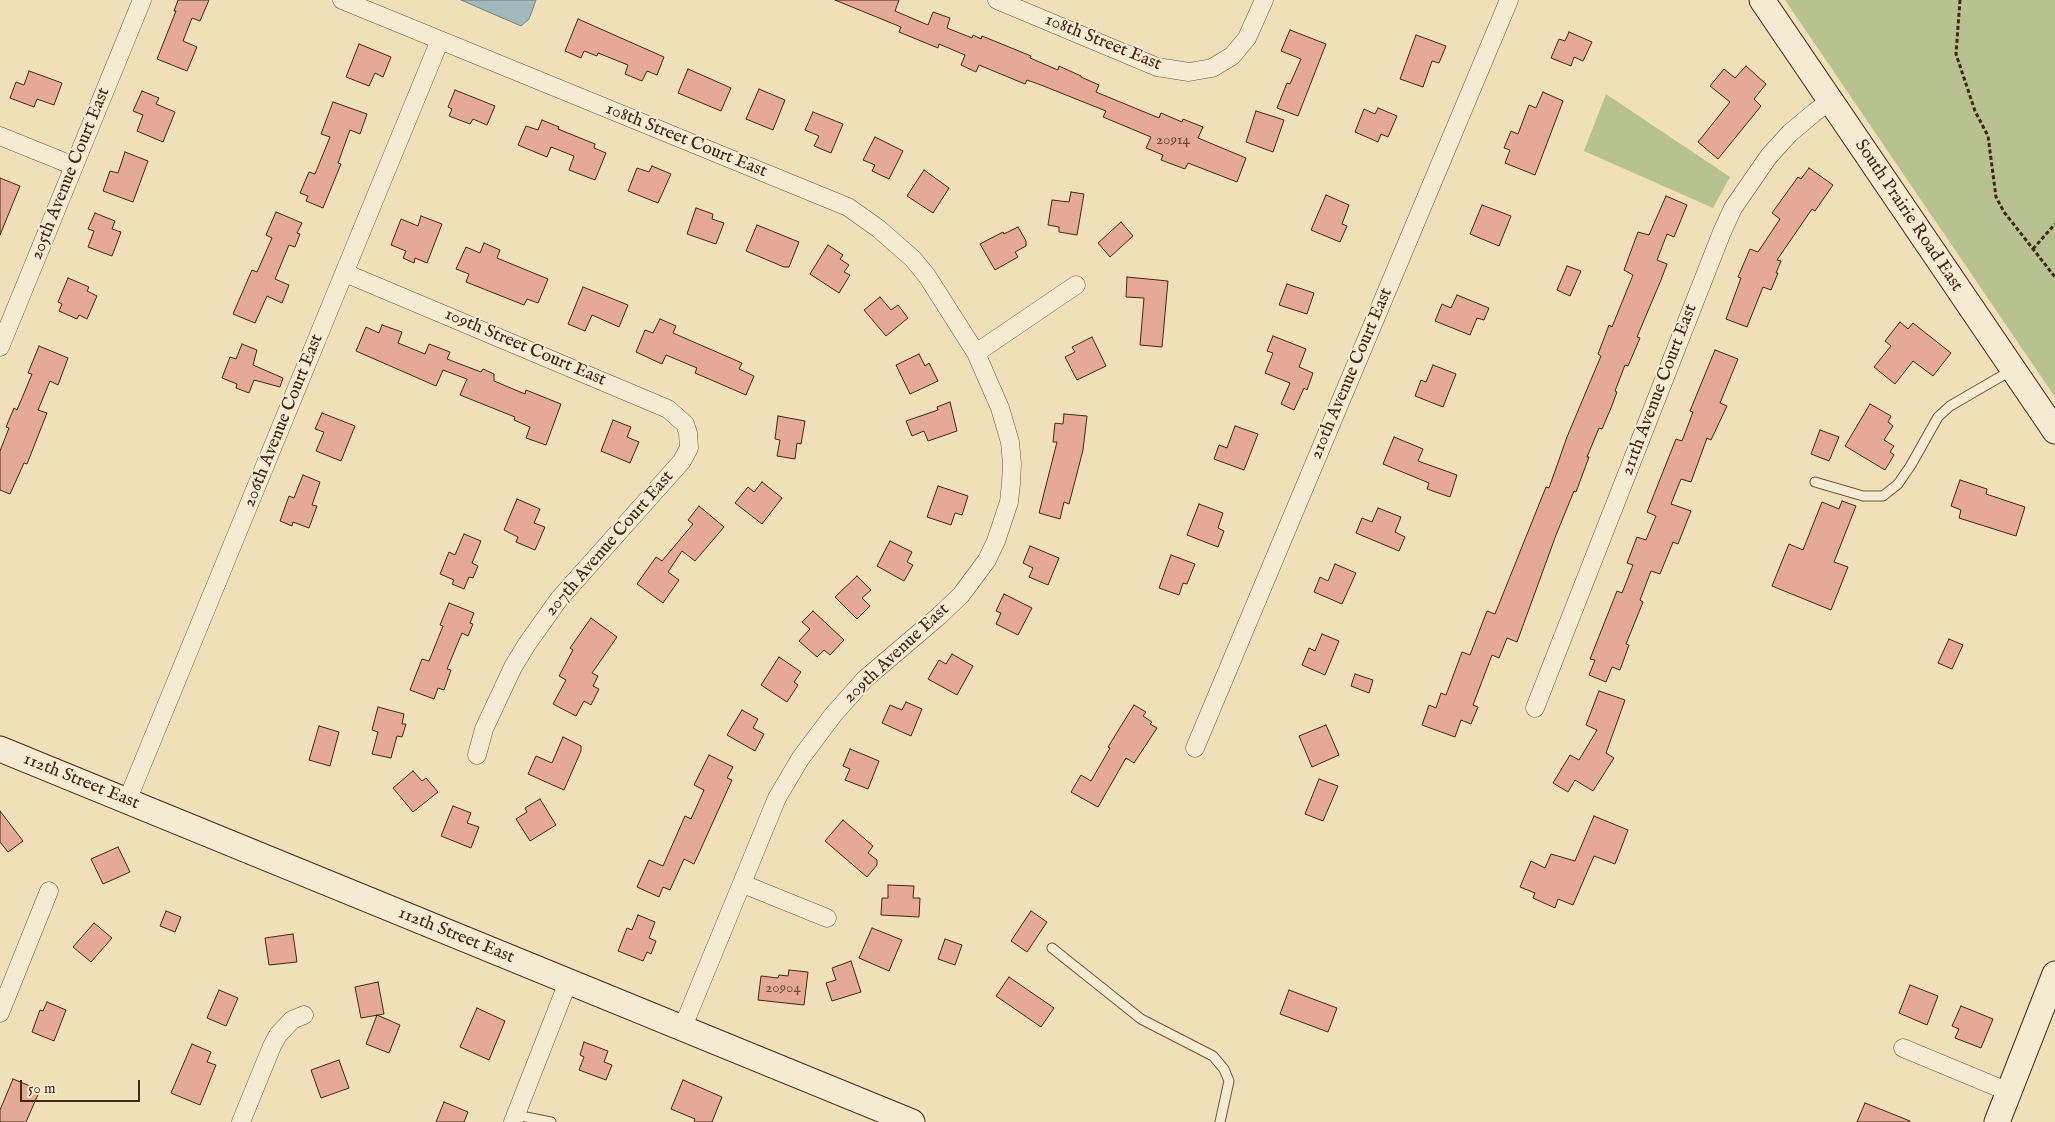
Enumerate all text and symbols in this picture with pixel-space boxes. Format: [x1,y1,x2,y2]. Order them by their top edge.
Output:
street label: 108th Street East [1042,10,1164,76]
street label: 205th Avenue Court East [27,85,115,263]
street label: 108th Street Court East [602,99,770,183]
house number: 20914 [1156,132,1190,150]
street label: South Prairie Road East [1849,136,1967,296]
street label: 210th Avenue Court East [1306,285,1398,463]
street label: 211th Avenue Court East [1617,301,1703,479]
street label: 109th Street Court East [441,304,609,392]
street label: 206th Avenue Court East [239,331,329,511]
street label: 207th Avenue Court East [541,467,679,621]
street label: 209th Avenue East [840,600,954,708]
street label: 112th Street East [20,749,142,815]
street label: 112th Street East [395,903,517,969]
house number: 20904 [765,980,801,998]
scale bar [22,1070,142,1102]
text: 50 m [28,1079,56,1098]

